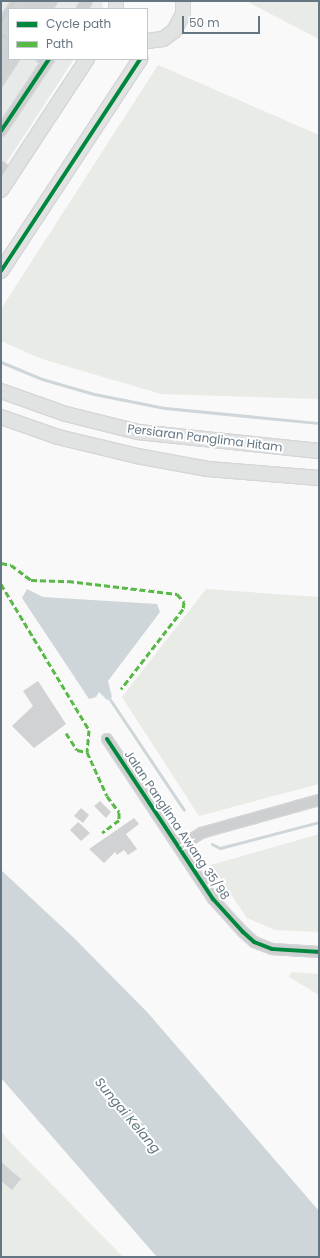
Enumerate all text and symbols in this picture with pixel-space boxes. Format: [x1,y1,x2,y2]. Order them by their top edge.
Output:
legend [8,8,148,60]
scale bar [184,8,262,34]
text: 50 m [189,14,220,31]
text: Cycle path [46,15,111,32]
text: Path [46,35,73,52]
street label: Persiaran Panglima Hitam [127,421,283,455]
street label: Jalan Panglima Awang 35/98 [121,747,233,903]
water label: Sungai Kelang [91,1075,163,1157]

